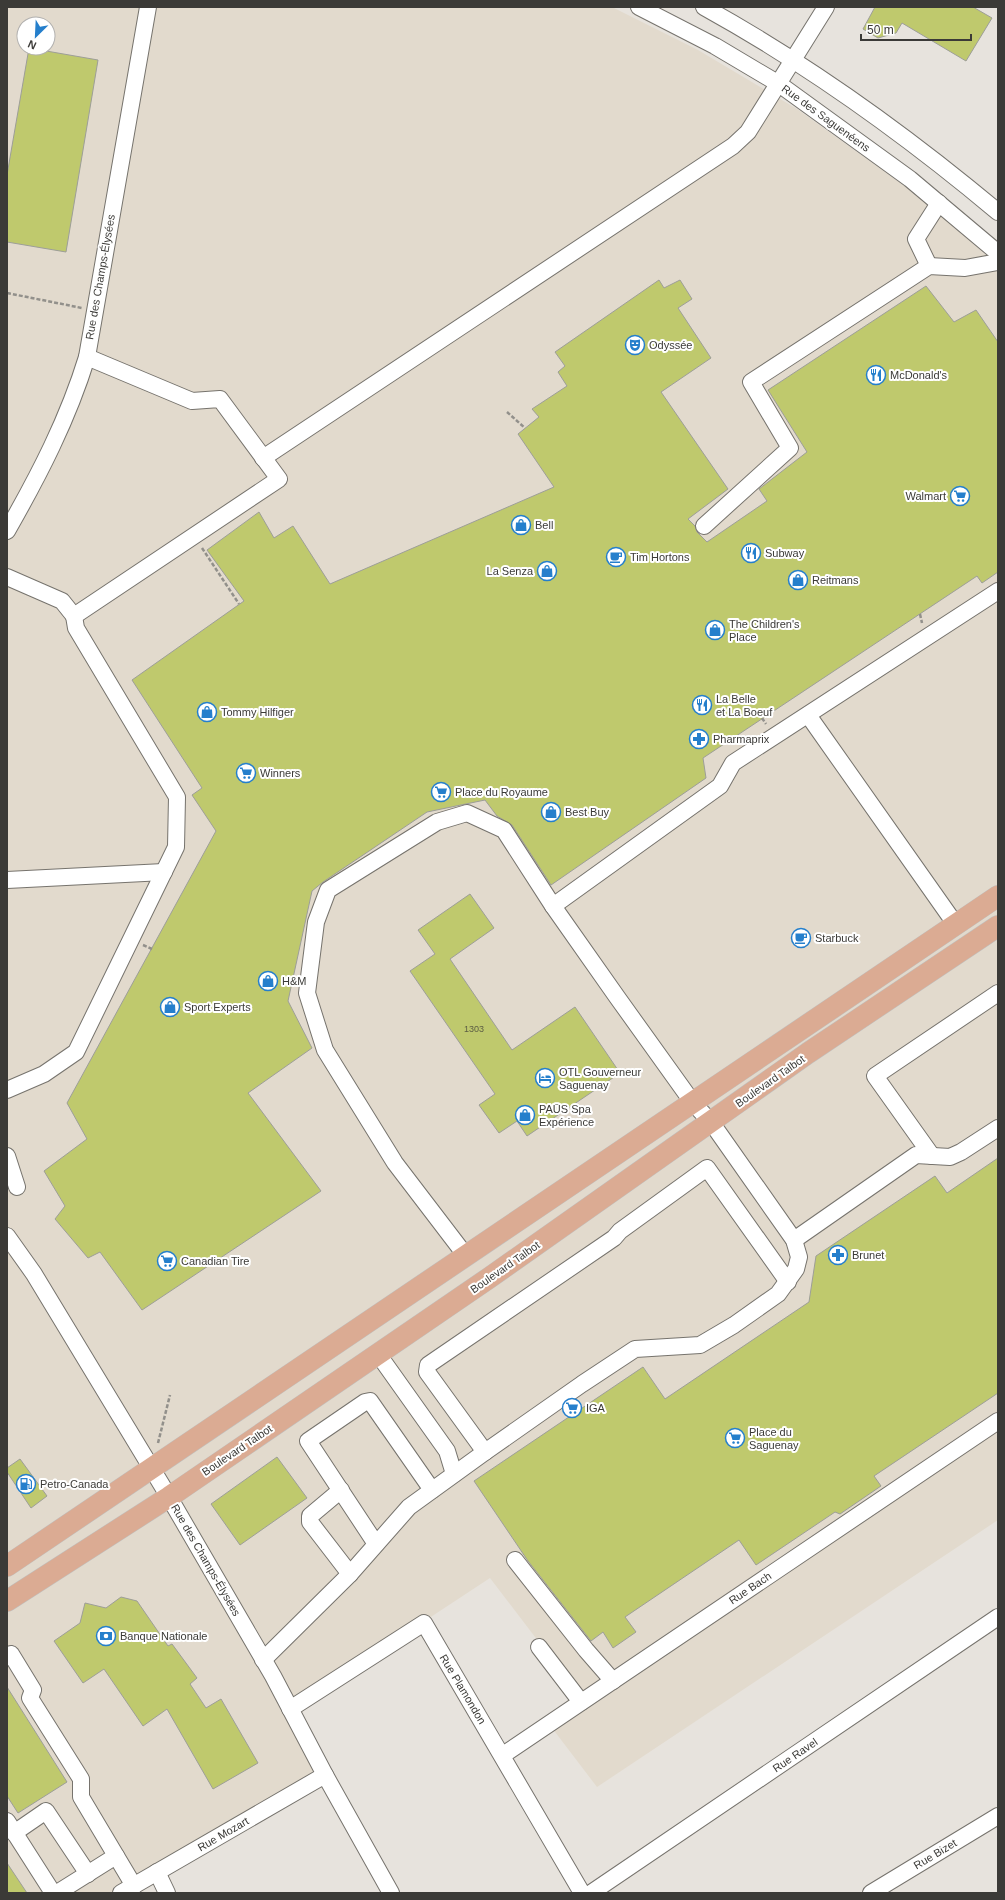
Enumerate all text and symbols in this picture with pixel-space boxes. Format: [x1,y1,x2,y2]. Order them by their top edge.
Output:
north arrow [16,16,56,56]
scale bar [861,16,971,42]
text: 50 m [867,23,894,37]
text: N [26,38,38,52]
street label: Rue des Saguenéens [780,82,873,154]
street label: Rue des Champs-Élysées [83,213,117,341]
theatre icon: Odyssée [624,334,646,356]
place label: Odyssée [649,339,692,351]
restaurant icon: McDonald's [865,364,887,386]
place label: McDonald's [890,369,948,381]
supermarket icon: Walmart [949,485,971,507]
place label: Walmart [905,490,946,502]
shop icon: Bell [510,514,532,536]
place label: Bell [535,519,553,531]
restaurant icon: Subway [740,542,762,564]
cafe icon: Tim Hortons [605,546,627,568]
place label: Subway [765,547,805,559]
place label: Tim Hortons [630,551,690,563]
shop icon: La Senza [536,560,558,582]
place label: La Senza [487,565,534,577]
shop icon: Reitmans [787,569,809,591]
place label: Reitmans [812,574,859,586]
place label: The Children's Place [729,618,800,643]
shop icon: The Children's Place [704,619,726,641]
place label: La Belle et La Boeuf [716,693,773,718]
restaurant icon: La Belle et La Boeuf [691,694,713,716]
shop icon: Tommy Hilfiger [196,701,218,723]
place label: Tommy Hilfiger [221,706,294,718]
pharmacy icon: Pharmaprix [688,728,710,750]
place label: Pharmaprix [713,733,770,745]
supermarket icon: Winners [235,762,257,784]
place label: Winners [260,767,301,779]
supermarket icon: Place du Royaume [430,781,452,803]
place label: Place du Royaume [455,786,548,798]
shop icon: Best Buy [540,801,562,823]
place label: Best Buy [565,806,610,818]
cafe icon: Starbuck [790,927,812,949]
place label: Starbuck [815,932,859,944]
shop icon: H&M [257,970,279,992]
place label: H&M [282,975,306,987]
shop icon: Sport Experts [159,996,181,1018]
place label: Sport Experts [184,1001,251,1013]
house number: 1303 [464,1024,484,1034]
street label: Boulevard Talbot [733,1053,807,1109]
place label: OTL Gouverneur Saguenay [559,1066,641,1091]
hotel icon: OTL Gouverneur Saguenay [534,1067,556,1089]
place label: PAŪS Spa Expérience [539,1103,594,1128]
shop icon: PAŪS Spa Expérience [514,1104,536,1126]
street label: Boulevard Talbot [468,1239,542,1295]
pharmacy icon: Brunet [827,1244,849,1266]
place label: Brunet [852,1249,884,1261]
supermarket icon: Canadian Tire [156,1250,178,1272]
place label: Canadian Tire [181,1255,250,1267]
supermarket icon: IGA [561,1397,583,1419]
place label: IGA [586,1402,606,1414]
street label: Boulevard Talbot [200,1422,274,1478]
place label: Place du Saguenay [749,1426,799,1451]
supermarket icon: Place du Saguenay [724,1427,746,1449]
fuel station icon: Petro-Canada [15,1473,37,1495]
place label: Petro-Canada [40,1478,109,1490]
street label: Rue des Champs-Élysées [169,1502,243,1618]
street label: Rue Bach [727,1570,773,1606]
bank icon: Banque Nationale [95,1625,117,1647]
place label: Banque Nationale [120,1630,207,1642]
street label: Rue Plamondon [438,1652,488,1726]
street label: Rue Ravel [770,1736,820,1774]
street label: Rue Mozart [195,1815,251,1853]
street label: Rue Bizet [911,1837,959,1871]

